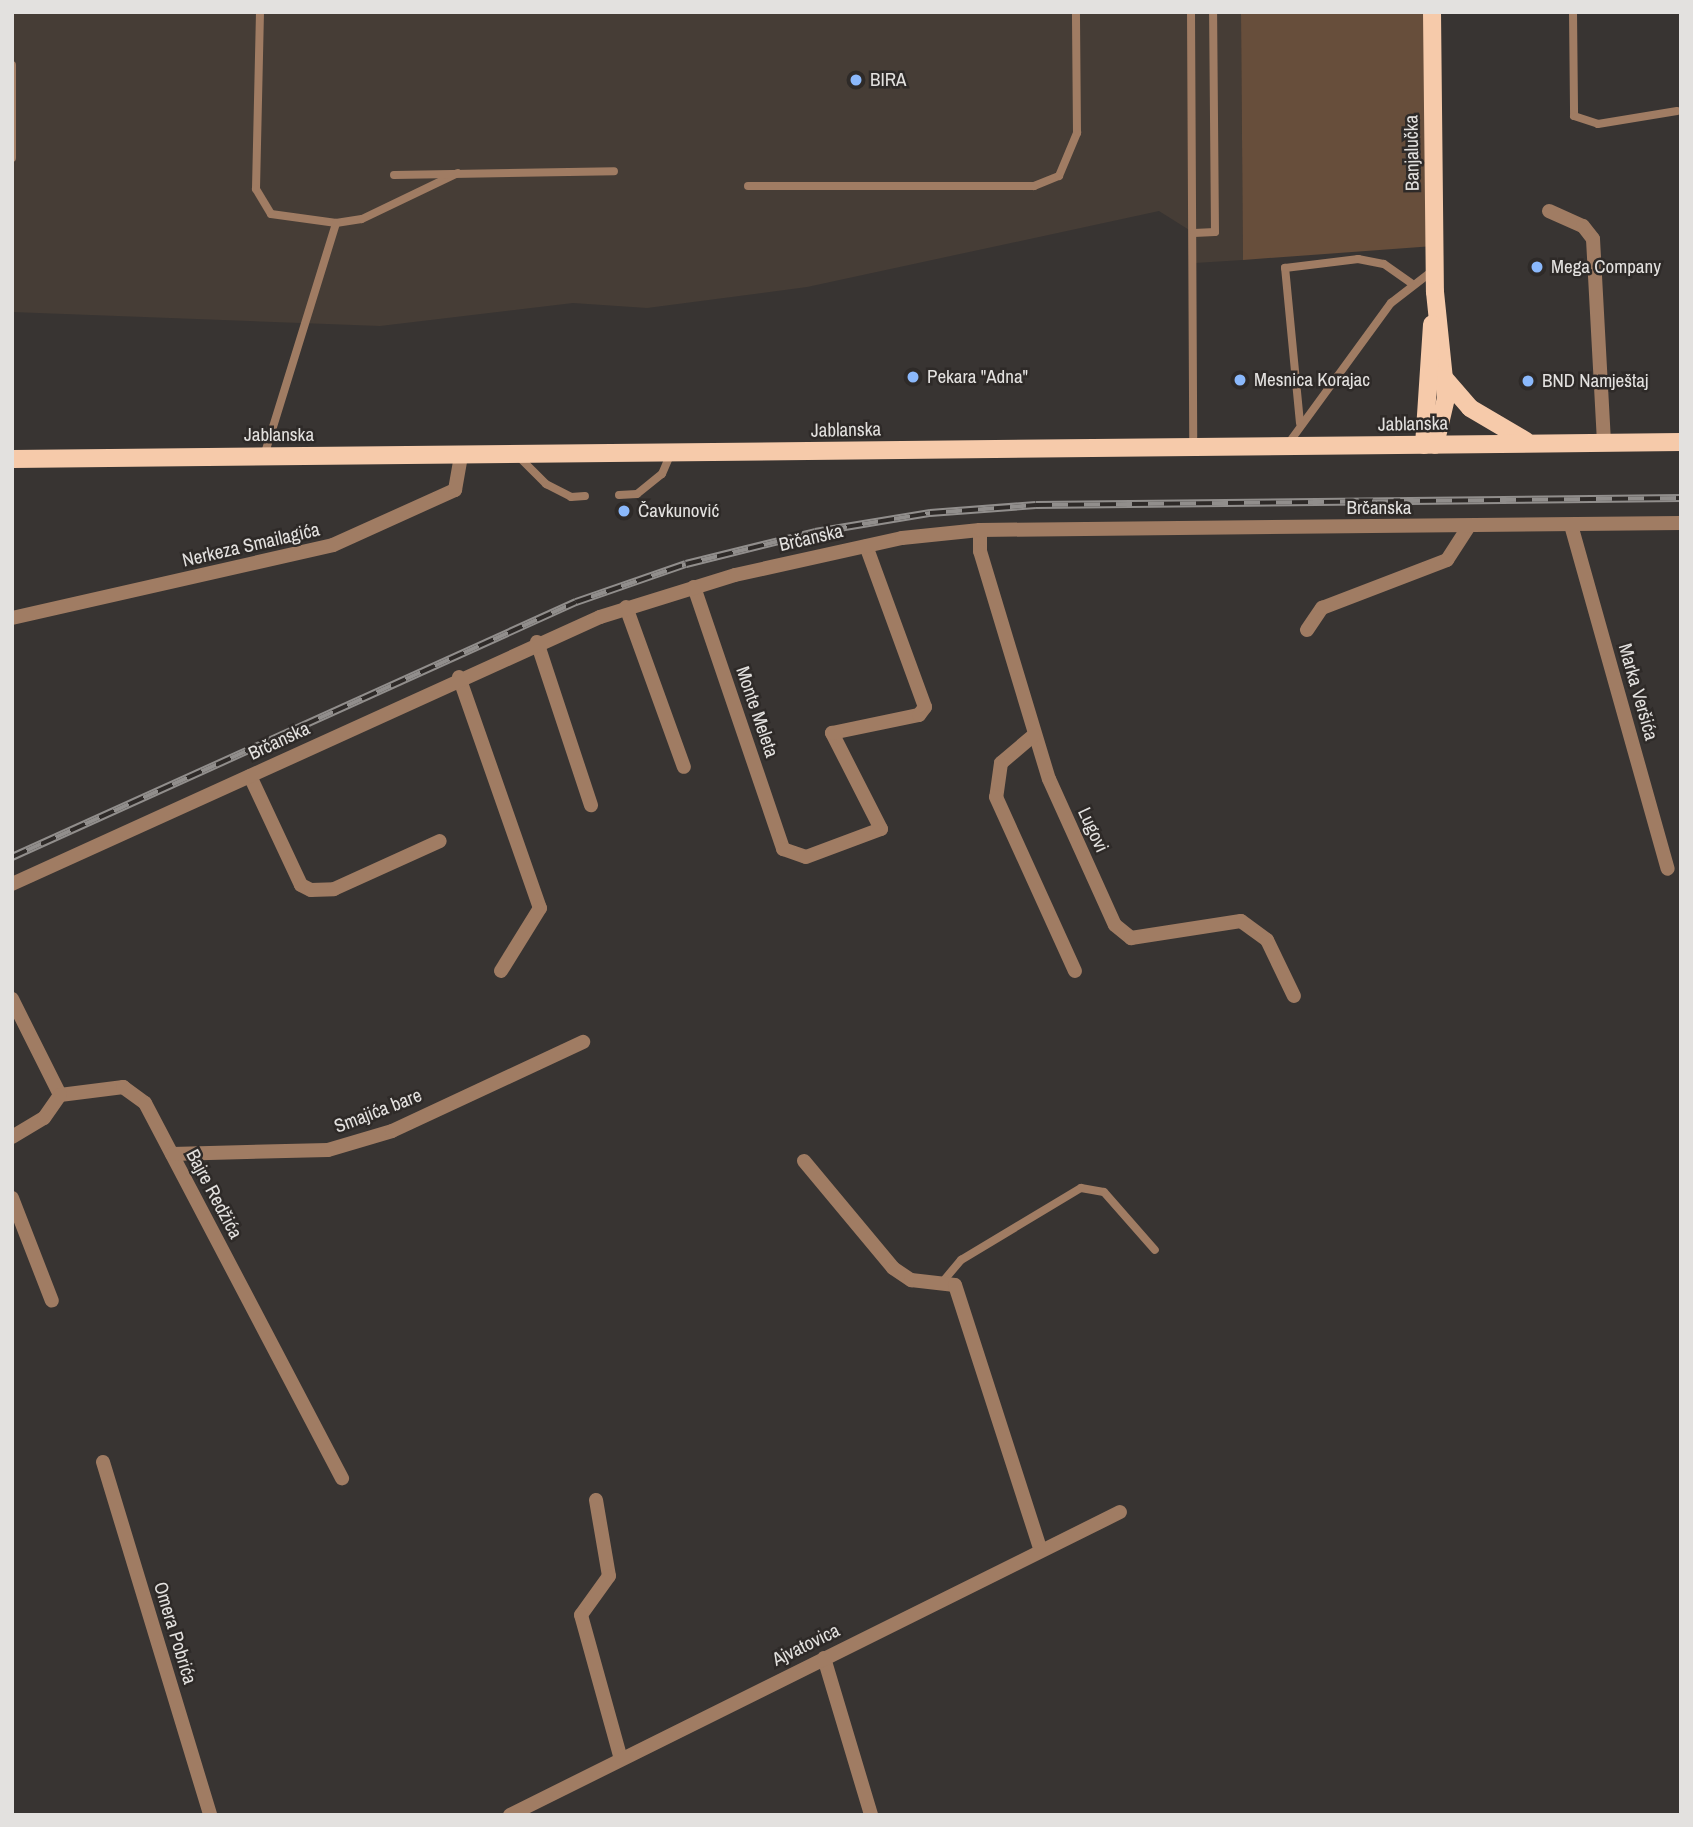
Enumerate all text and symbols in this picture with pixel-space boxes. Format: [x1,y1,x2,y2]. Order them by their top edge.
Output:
place label: BIRA [870,69,906,91]
marker: BIRA [848,72,864,88]
street label: Banjalučka [1400,115,1424,191]
place label: Mega Company [1551,256,1661,278]
marker: Mega Company [1529,259,1545,275]
place label: Pekara "Adna" [927,366,1028,388]
marker: Pekara "Adna" [905,369,921,385]
place label: Mesnica Korajac [1254,369,1370,391]
place label: BND Namještaj [1542,370,1648,392]
marker: Mesnica Korajac [1232,372,1248,388]
marker: BND Namještaj [1520,373,1536,389]
street label: Jablanska [1378,412,1448,436]
street label: Jablanska [811,418,881,442]
street label: Jablanska [244,424,314,446]
street label: Brčanska [1347,497,1411,519]
place label: Čavkunović [638,500,719,522]
marker: Čavkunović [616,503,632,519]
street label: Nerkeza Smailagića [180,518,322,572]
street label: Brčanska [777,520,845,556]
street label: Marka Veršića [1613,641,1663,743]
street label: Monte Meleta [731,664,783,760]
street label: Brčanska [245,717,313,765]
street label: Lugovi [1073,804,1113,856]
street label: Smajića bare [331,1084,425,1138]
street label: Bajre Redžića [181,1145,247,1243]
street label: Omera Pobrića [149,1579,201,1687]
street label: Ajvatovica [769,1619,843,1671]

